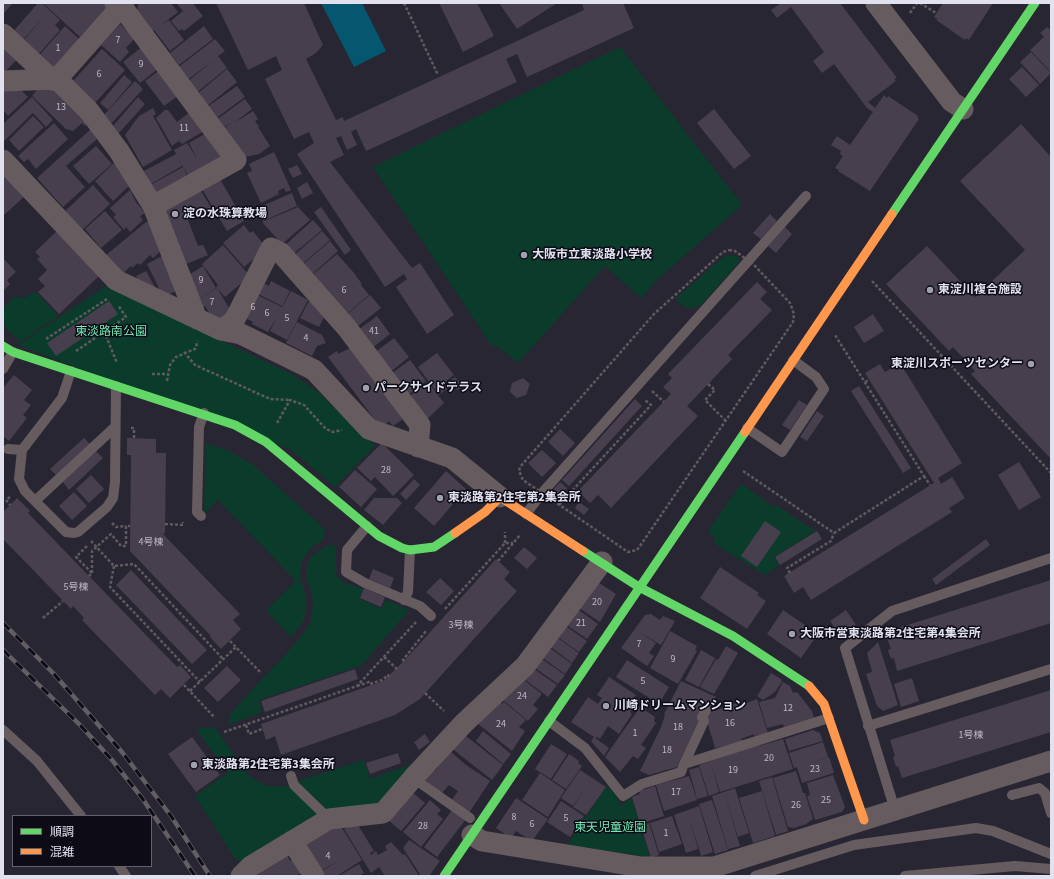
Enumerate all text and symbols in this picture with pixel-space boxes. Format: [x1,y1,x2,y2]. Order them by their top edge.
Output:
house number: 7 [116,35,120,47]
house number: 1 [56,43,60,55]
house number: 9 [139,59,143,71]
house number: 6 [97,69,101,81]
house number: 13 [56,102,66,114]
house number: 11 [179,123,189,135]
place label: 淀の水珠算教場 [183,207,267,221]
marker: 淀の水珠算教場 [170,209,180,219]
place label: 大阪市立東淡路小学校 [532,248,652,262]
marker: 大阪市立東淡路小学校 [519,250,529,260]
house number: 9 [199,275,203,287]
place label: 東淀川複合施設 [938,283,1022,297]
house number: 6 [342,285,346,297]
marker: 東淀川複合施設 [925,285,935,295]
house number: 7 [210,297,214,309]
house number: 6 [251,302,255,314]
house number: 6 [265,308,269,320]
house number: 5 [285,313,289,325]
park label: 東淡路南公園 [75,325,147,339]
house number: 41 [369,326,379,338]
house number: 4 [304,333,308,345]
place label: 東淀川スポーツセンター [891,357,1023,371]
marker: 東淀川スポーツセンター [1026,359,1036,369]
place label: パークサイドテラス [374,381,482,395]
marker: パークサイドテラス [361,383,371,393]
house number: 28 [381,465,391,477]
place label: 東淡路第2住宅第2集会所 [448,491,581,505]
marker: 東淡路第2住宅第2集会所 [435,493,445,503]
house number: 4号棟 [139,537,163,549]
house number: 5号棟 [64,582,88,594]
house number: 20 [592,597,602,609]
house number: 21 [576,618,586,630]
house number: 3号棟 [449,620,473,632]
place label: 大阪市営東淡路第2住宅第4集会所 [800,627,981,641]
marker: 大阪市営東淡路第2住宅第4集会所 [787,629,797,639]
house number: 7 [637,639,641,651]
house number: 9 [671,654,675,666]
house number: 5 [641,676,645,688]
house number: 24 [517,691,527,703]
place label: 川崎ドリームマンション [614,699,746,713]
marker: 川崎ドリームマンション [601,701,611,711]
house number: 12 [783,703,793,715]
house number: 16 [725,718,735,730]
house number: 24 [496,719,506,731]
house number: 18 [673,722,683,734]
house number: 1 [633,728,637,740]
house number: 1号棟 [959,730,983,742]
house number: 18 [662,745,672,757]
house number: 20 [764,753,774,765]
place label: 東淡路第2住宅第3集会所 [202,758,335,772]
marker: 東淡路第2住宅第3集会所 [189,760,199,770]
house number: 23 [810,764,820,776]
house number: 19 [728,765,738,777]
house number: 17 [671,787,681,799]
house number: 25 [821,795,831,807]
house number: 26 [791,800,801,812]
house number: 8 [512,812,516,824]
house number: 5 [564,813,568,825]
legend [12,815,152,867]
house number: 6 [530,819,534,831]
house number: 28 [418,821,428,833]
park label: 東天児童遊園 [574,821,646,835]
text: 順調 [50,824,74,841]
house number: 1 [664,828,668,840]
text: 混雑 [50,844,74,861]
house number: 4 [326,851,330,863]

